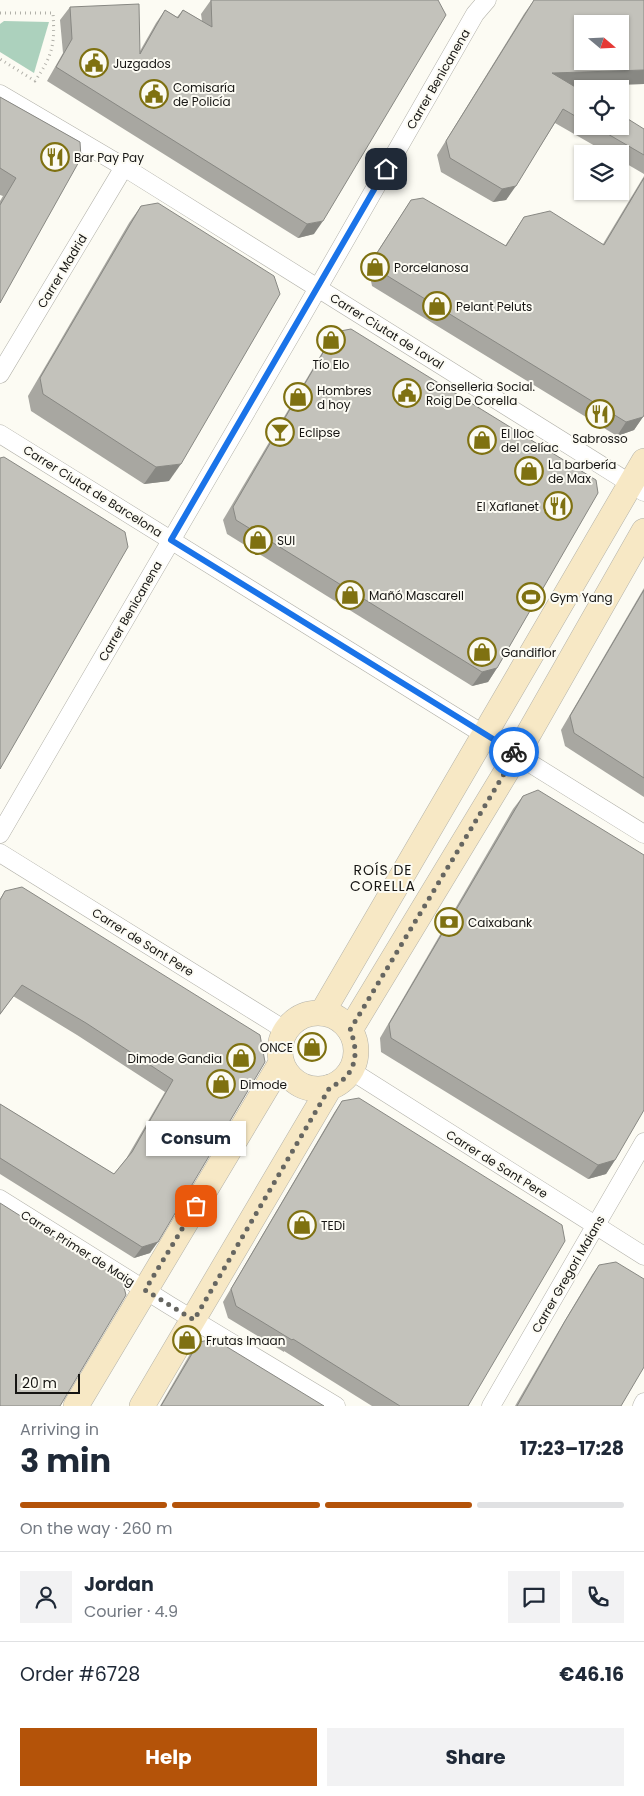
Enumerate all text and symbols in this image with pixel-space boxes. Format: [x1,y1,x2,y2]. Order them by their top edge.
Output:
north arrow [574,15,629,70]
map controls [574,15,629,200]
street label: Carrer Benicanena [402,26,474,132]
public building icon: Juzgados [79,48,109,78]
place label: Juzgados [113,55,171,72]
public building icon: Comisaría de Policía [139,79,169,109]
place label: Comisaría de Policía [173,79,235,110]
button: locate [574,80,629,135]
restaurant icon: Bar Pay Pay [40,142,70,172]
button: layers [574,145,629,200]
pin [365,148,407,190]
place label: Bar Pay Pay [74,149,144,166]
icon: home [372,155,400,183]
street label: Carrer Madrid [33,231,91,311]
shop icon: Porcelanosa [360,252,390,282]
place label: Porcelanosa [394,259,469,276]
street label: Carrer Ciutat de Laval [327,289,447,373]
shop icon: Pelant Peluts [422,291,452,321]
place label: Pelant Peluts [456,298,532,315]
shop icon: Tío Elo [316,325,346,355]
place label: Tío Elo [312,356,350,373]
public building icon: Conselleria Social. Roig De Corella [392,378,422,408]
place label: Conselleria Social. Roig De Corella [426,378,535,409]
shop icon: Hombres d hoy [283,382,313,412]
place label: Hombres d hoy [317,382,372,413]
restaurant icon: Sabrosso [585,399,615,429]
bar icon: Eclipse [265,417,295,447]
place label: Eclipse [299,424,340,441]
shop icon: El lloc del celíac [467,425,497,455]
place label: El lloc del celíac [501,425,559,456]
place label: Sabrosso [572,430,628,447]
street label: Carrer Ciutat de Barcelona [20,441,166,541]
shop icon: La barbería de Max [514,456,544,486]
place label: La barbería de Max [548,456,616,487]
restaurant icon: El Xaflanet [543,491,573,521]
place label: El Xaflanet [477,498,539,515]
shop icon: SUI [243,525,273,555]
place label: SUI [277,532,295,549]
street label: Carrer Benicanena [94,558,166,664]
shop icon: Mañó Mascarell [335,580,365,610]
sports icon: Gym Yang [516,582,546,612]
place label: Mañó Mascarell [369,587,464,604]
place label: Gym Yang [550,589,613,606]
shop icon: Gandiflor [467,637,497,667]
place label: Gandiflor [501,644,557,661]
courier [489,727,539,777]
icon: bike [500,738,528,766]
district label: ROÍS DE CORELLA [350,860,416,896]
street label: Carrer de Sant Pere [89,904,197,980]
bank icon: Caixabank [434,907,464,937]
place label: Caixabank [468,914,533,931]
shop icon: ONCE [297,1032,327,1062]
place label: ONCE [260,1039,293,1056]
shop icon: Dimode Gandia [226,1043,256,1073]
place label: Dimode Gandia [127,1050,222,1067]
shop icon: Dimode [206,1069,236,1099]
place label: Dimode [240,1076,287,1093]
callout: Consum [146,1121,246,1156]
street label: Carrer de Sant Pere [443,1126,551,1202]
text: Consum [161,1127,231,1150]
pin [175,1185,217,1227]
icon: bag [182,1192,210,1220]
street label: Carrer Primer de Maig [18,1206,138,1290]
shop icon: TEDi [287,1210,317,1240]
street label: Carrer Gregori Maians [527,1212,609,1336]
place label: TEDi [321,1217,345,1234]
shop icon: Frutas Imaan [172,1325,202,1355]
place label: Frutas Imaan [206,1332,285,1349]
scale bar [15,1371,80,1394]
text: 20 m [22,1373,57,1393]
text: Arriving in [20,1418,99,1441]
text: 17:23–17:28 [520,1435,624,1462]
text: 3 min [20,1438,111,1483]
text: On the way · 260 m [20,1517,172,1540]
button: person [20,1571,72,1623]
text: Jordan [84,1571,154,1598]
button: chat [508,1571,560,1623]
button: phone [572,1571,624,1623]
text: Courier · 4.9 [84,1600,178,1623]
text: Order #6728 [20,1661,140,1688]
text: €46.16 [559,1661,624,1688]
button: Help [20,1728,317,1786]
button: Share [327,1728,624,1786]

